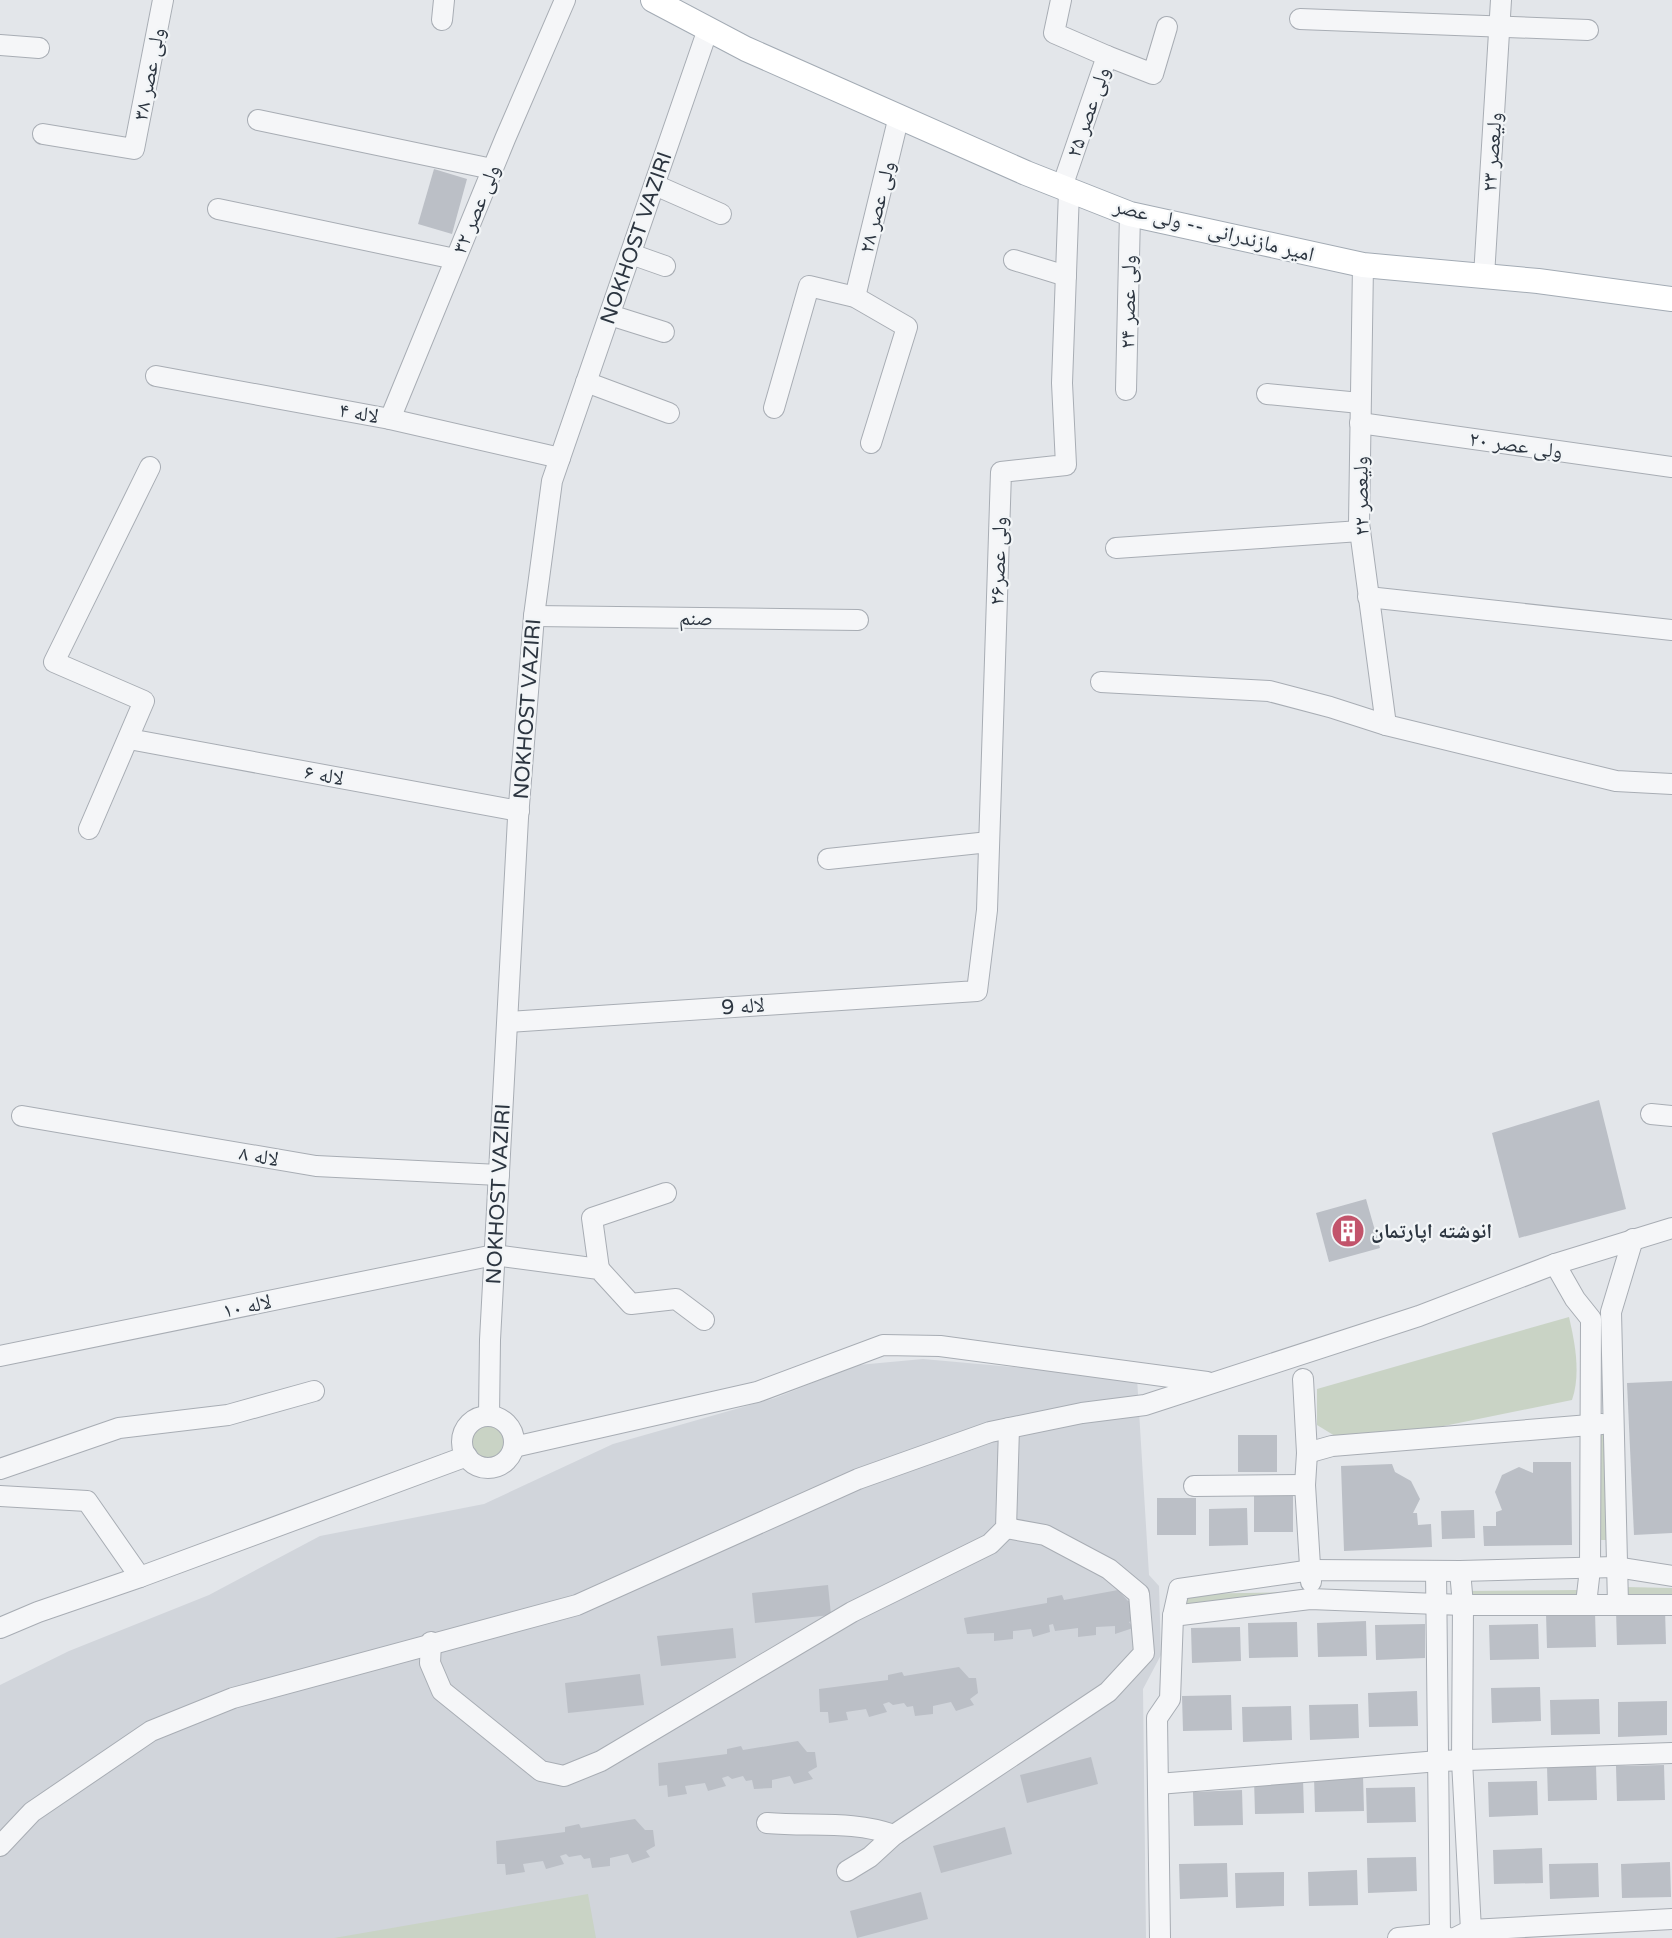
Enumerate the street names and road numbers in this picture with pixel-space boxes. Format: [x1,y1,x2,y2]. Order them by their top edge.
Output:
street label: ولی عصر ۳۸ [128,26,171,123]
street label: ولی عصر ۲۵ [1061,64,1116,161]
street label: ولیعصر ۲۳ [1477,111,1508,193]
street label: NOKHOST VAZIRI [595,149,678,328]
street label: ولی عصر ۲۸ [854,159,901,256]
street label: ولی عصر ۳۲ [447,161,506,257]
street label: امیر مازندرانی -- ولی عصر [1110,193,1317,268]
street label: ولی عصر ۲۴ [1115,255,1142,349]
street label: لاله ۴ [337,398,381,429]
street label: ولی عصر ۲۰ [1468,427,1564,464]
street label: ولیعصر ۲۲ [1348,456,1375,536]
street label: ولی عصر۲۶ [984,516,1013,606]
street label: صنم [679,606,713,632]
street label: NOKHOST VAZIRI [509,618,546,800]
street label: لاله ۶ [302,760,346,791]
street label: لاله 9 [720,993,766,1020]
street label: NOKHOST VAZIRI [481,1103,516,1285]
street label: لاله ۸ [237,1141,281,1172]
street label: لاله ۱۰ [220,1289,274,1324]

